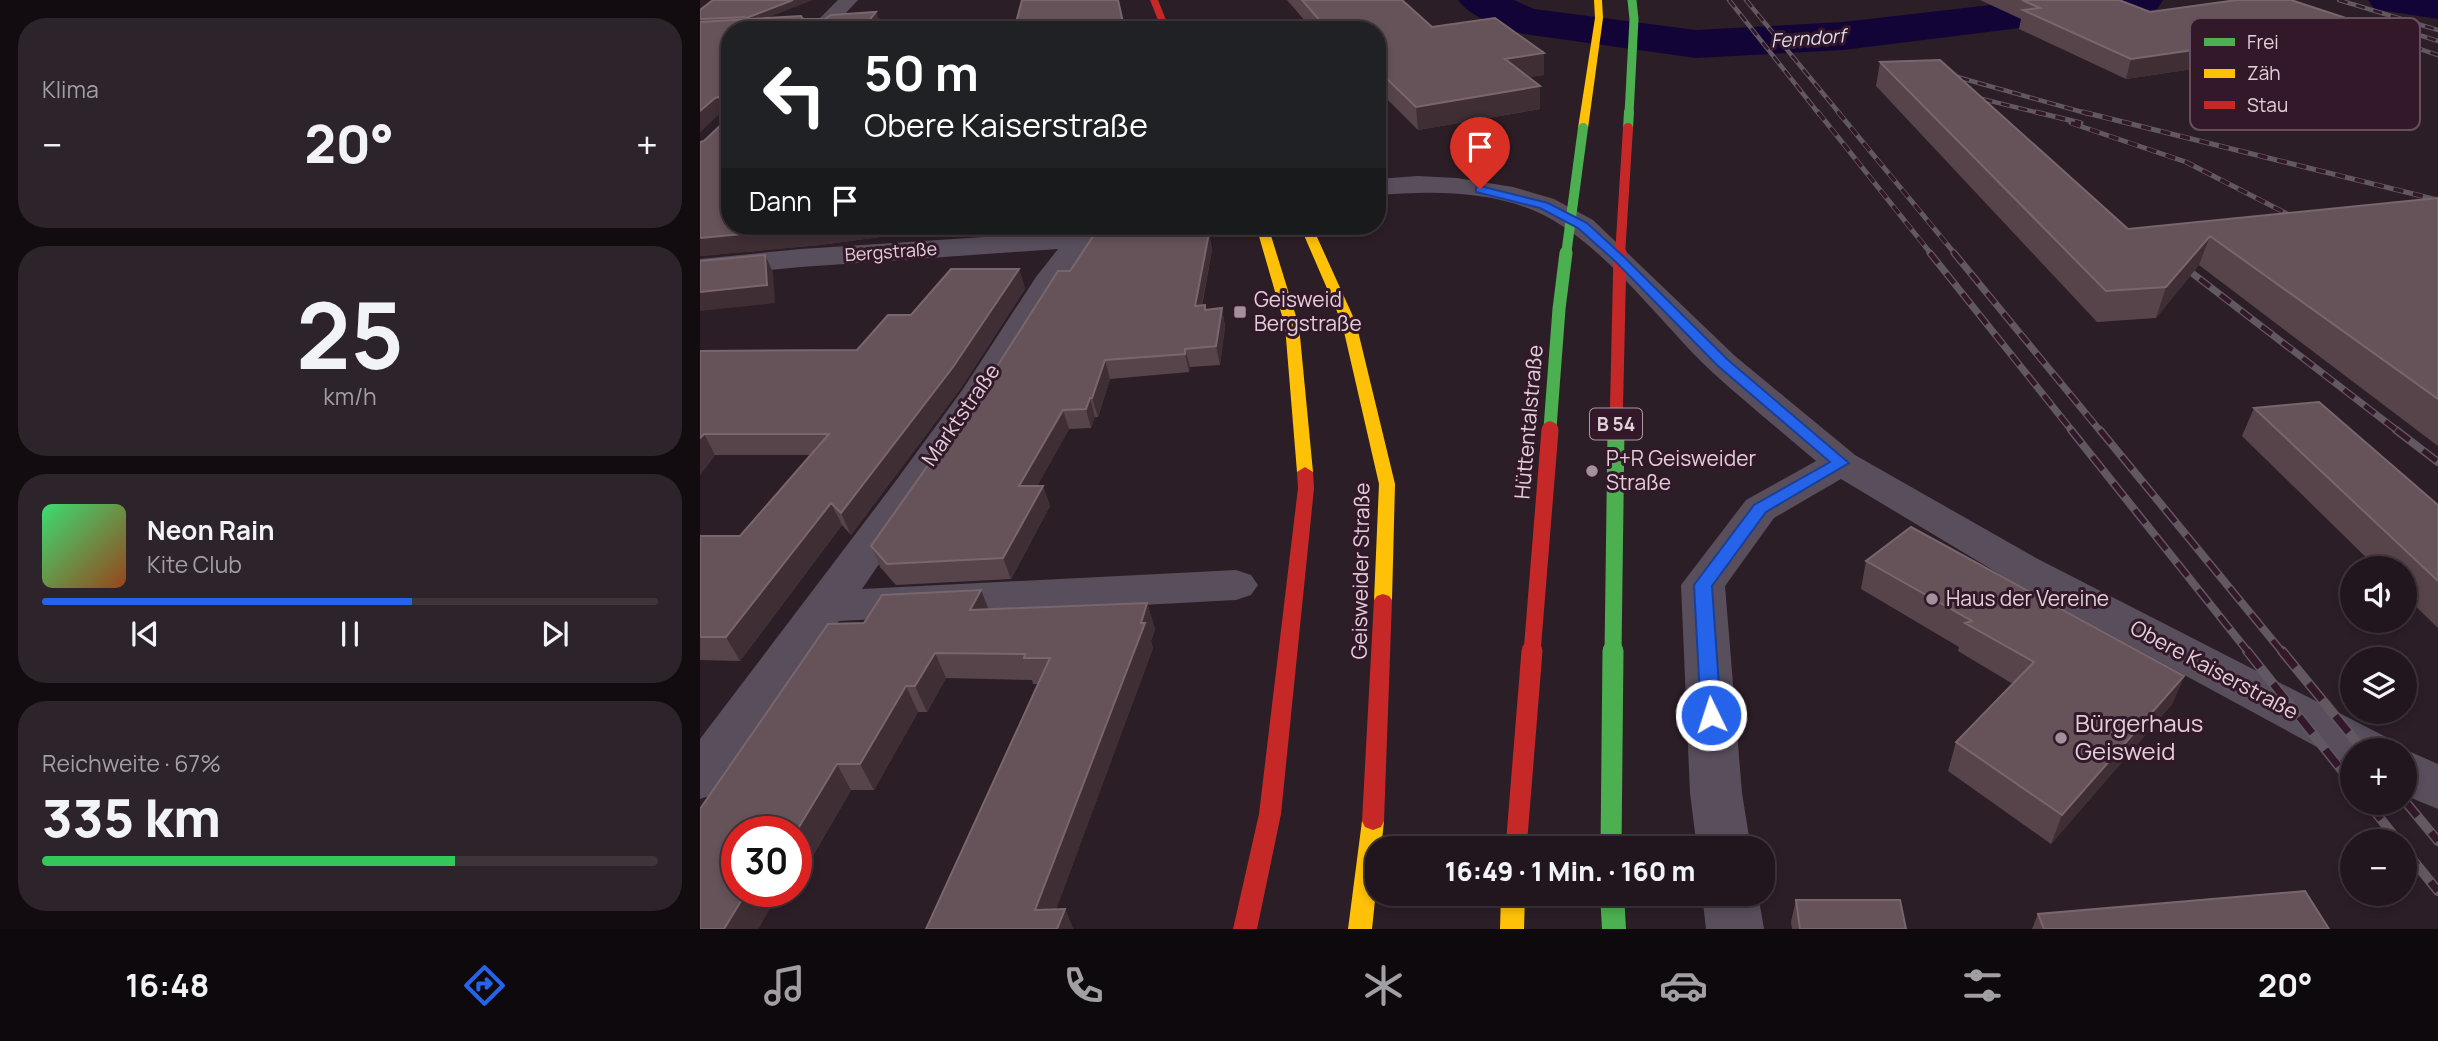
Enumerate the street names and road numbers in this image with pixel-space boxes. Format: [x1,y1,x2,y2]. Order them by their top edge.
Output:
street label: Bergstraße [844,236,938,266]
street label: Hüttentalstraße [1507,344,1549,500]
street label: Marktstraße [915,358,1006,471]
road number: B 54 [1590,408,1642,440]
street label: Geisweider Straße [1344,482,1376,660]
street label: Obere Kaiserstraße [2126,613,2303,725]

